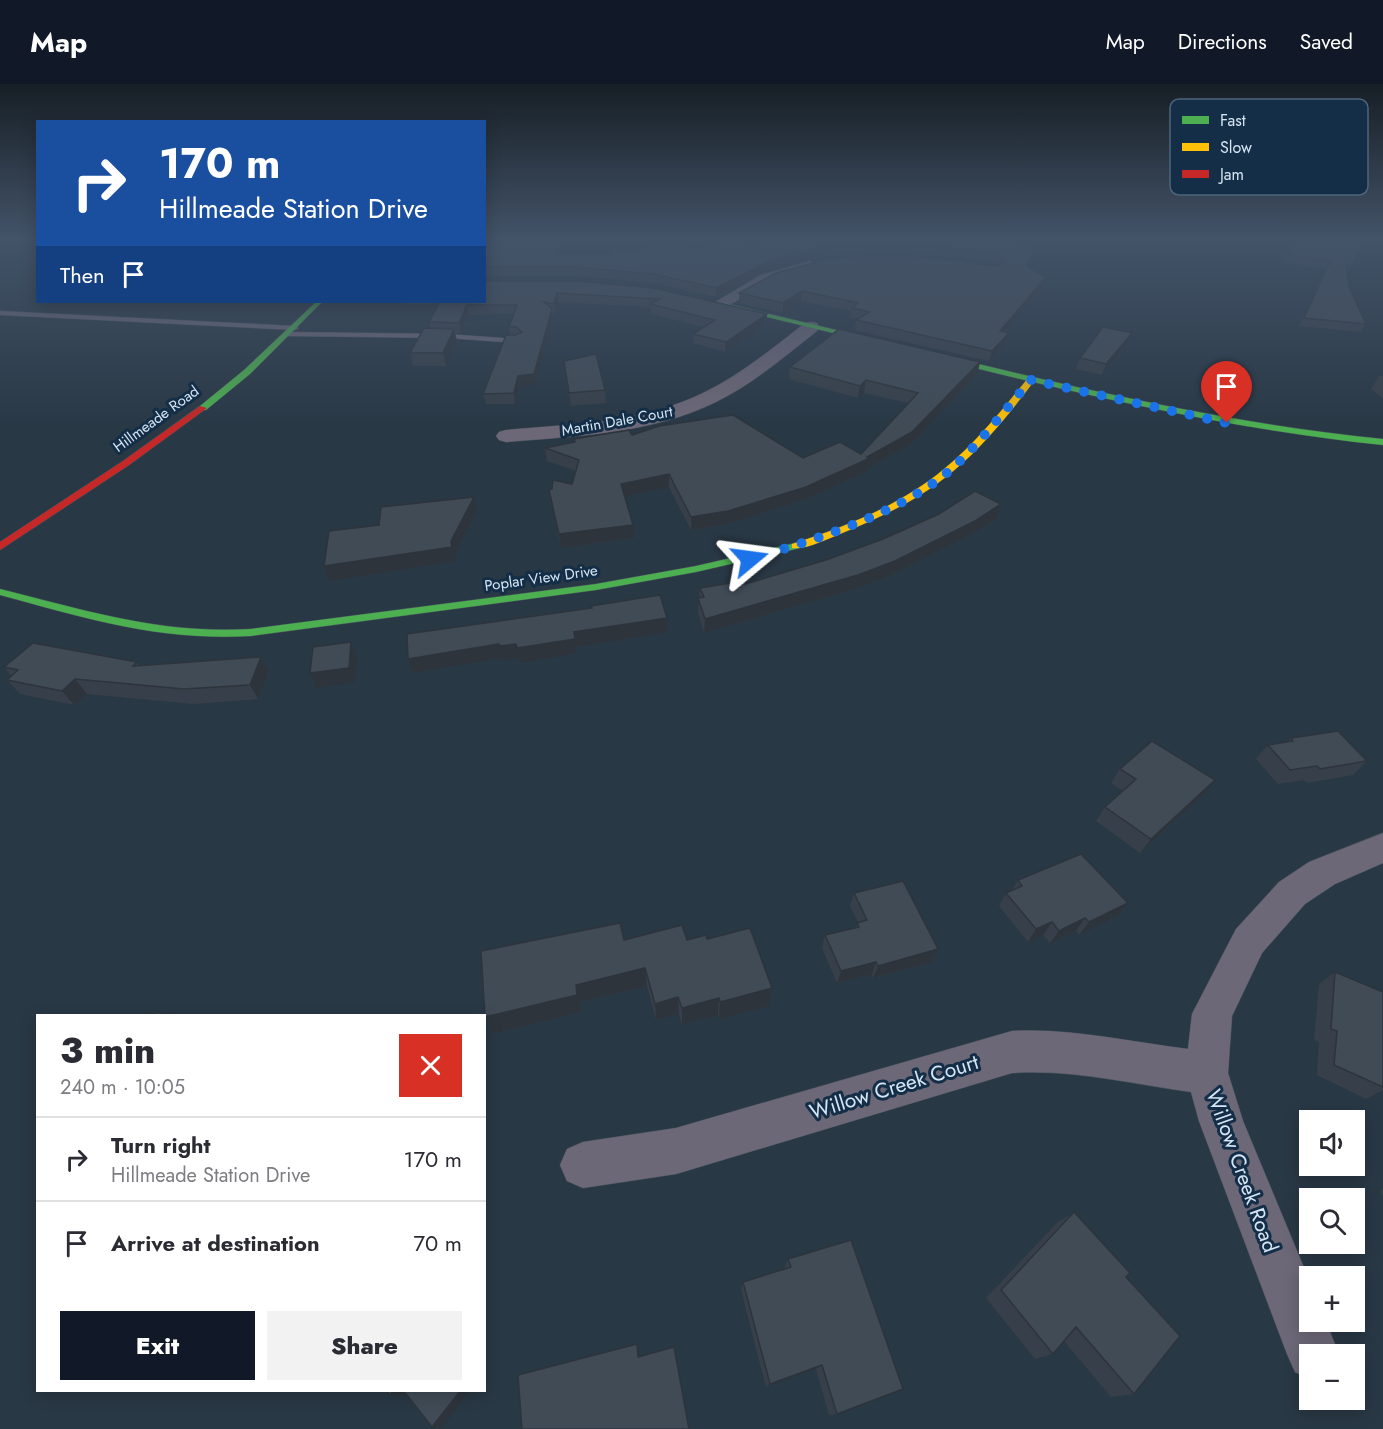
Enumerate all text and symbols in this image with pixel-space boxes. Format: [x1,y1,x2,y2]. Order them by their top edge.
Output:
text: Map [30,22,87,63]
text: Map [1106,27,1145,57]
text: Directions [1178,27,1267,57]
text: Saved [1300,27,1353,57]
legend [1170,99,1368,195]
text: Fast [1220,109,1246,132]
text: 170 m [159,133,281,194]
text: Slow [1220,136,1252,159]
icon: right [60,144,138,222]
text: Jam [1218,163,1244,186]
text: Hillmeade Station Drive [159,189,428,228]
icon: arrive [117,258,150,291]
text: Then [60,259,105,291]
pin [1201,361,1252,423]
icon: arrive [1210,370,1243,403]
street label: Hillmeade Road [109,380,203,458]
street label: Martin Dale Court [560,400,675,442]
position arrow [718,527,782,591]
street label: Poplar View Drive [483,559,599,597]
text: 3 min [60,1024,155,1076]
button: close [399,1034,462,1097]
street label: Willow Creek Court [806,1047,982,1127]
text: 240 m · 10:05 [60,1073,185,1102]
street label: Willow Creek Road [1199,1085,1285,1257]
map controls [1299,1110,1365,1410]
button: sound [1299,1110,1365,1176]
text: Turn right [111,1129,211,1161]
icon: right [60,1143,93,1176]
text: 170 m [404,1143,462,1175]
text: Hillmeade Station Drive [111,1161,310,1190]
button: search [1299,1188,1365,1254]
icon: arrive [60,1227,93,1260]
text: Arrive at destination [111,1227,320,1259]
text: 70 m [413,1227,462,1259]
button: + [1299,1266,1365,1332]
button: Exit [60,1311,255,1380]
button: Share [267,1311,462,1380]
button: − [1299,1344,1365,1410]

